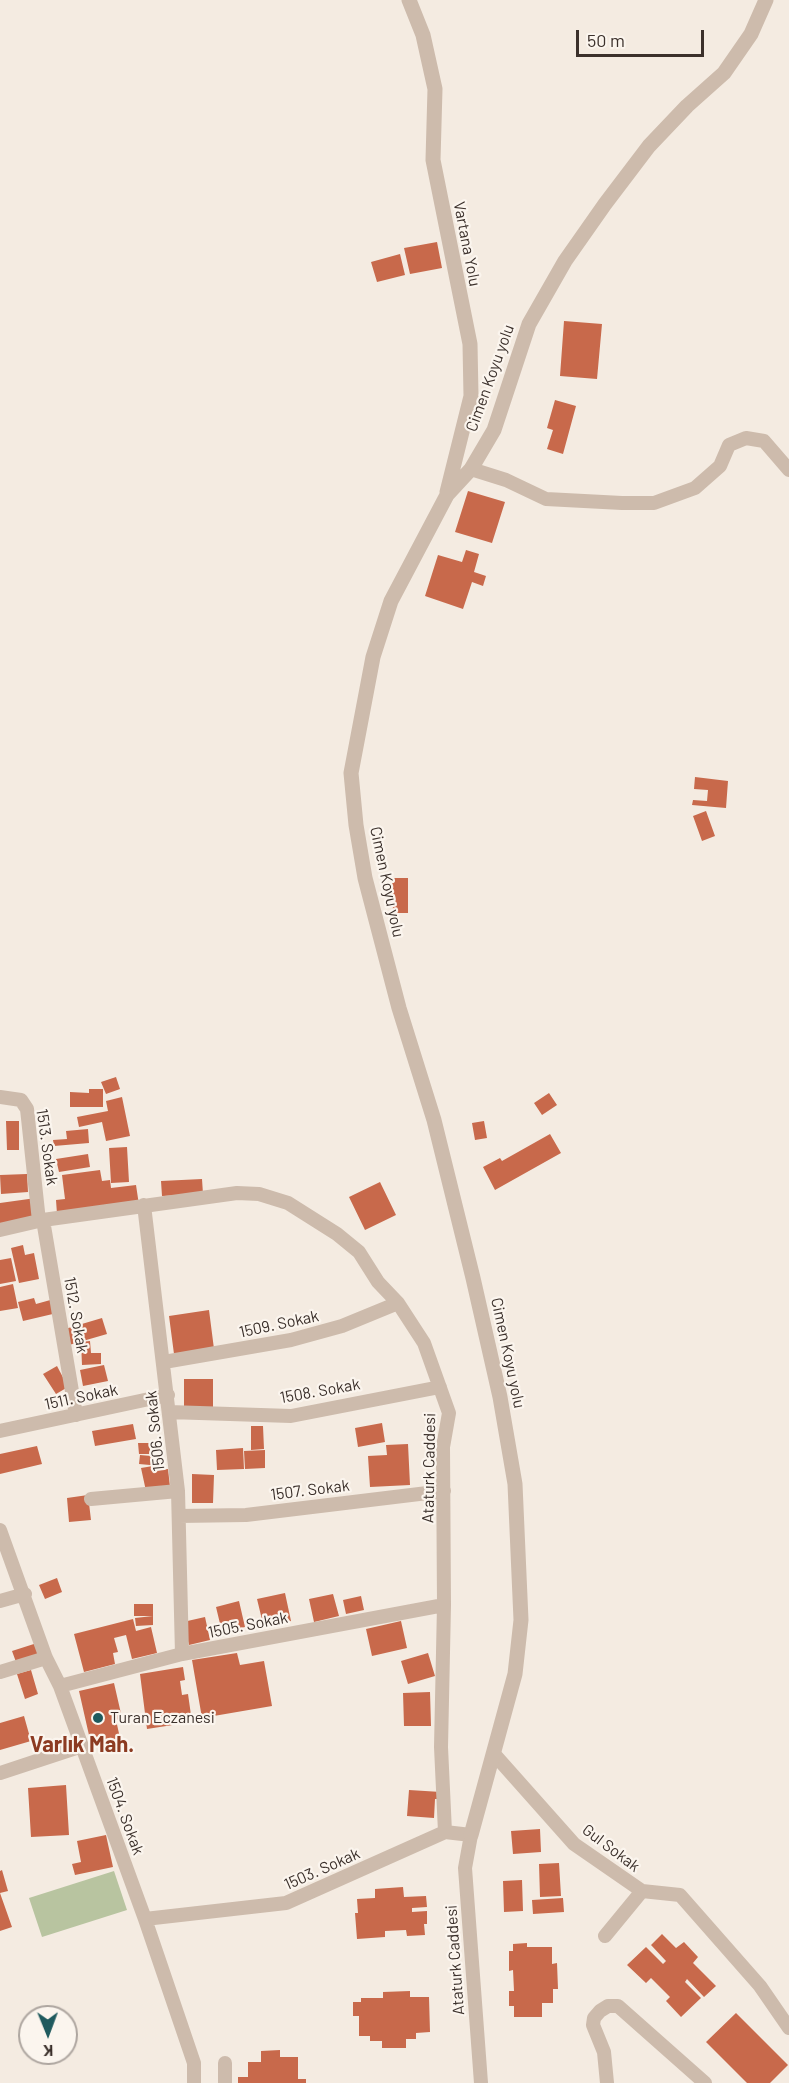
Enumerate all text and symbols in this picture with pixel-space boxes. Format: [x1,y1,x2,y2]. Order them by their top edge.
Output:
scale bar [579,18,706,56]
text: 50 m [587,29,625,51]
street label: Vartana Yolu [449,200,485,288]
street label: Cimen Koyu yolu [462,322,518,434]
street label: Cimen Koyu yolu [366,825,408,939]
street label: 1513. Sokak [32,1108,62,1186]
street label: 1512. Sokak [60,1275,92,1355]
street label: Cimen Koyu yolu [487,1296,529,1410]
street label: 1509. Sokak [237,1306,321,1342]
street label: 1508. Sokak [278,1375,362,1407]
street label: 1511. Sokak [43,1380,119,1414]
street label: 1506. Sokak [141,1390,169,1472]
street label: Ataturk Caddesi [418,1413,440,1523]
street label: 1507. Sokak [269,1476,351,1504]
street label: 1505. Sokak [206,1608,290,1642]
place label: Turan Eczanesi [110,1708,215,1728]
marker: Turan Eczanesi [91,1711,105,1725]
district label: Varlık Mah. [30,1732,134,1758]
street label: 1504. Sokak [102,1774,148,1858]
street label: Gul Sokak [578,1820,644,1876]
street label: 1503. Sokak [281,1844,363,1894]
street label: Ataturk Caddesi [442,1904,468,2016]
north arrow [18,2005,78,2065]
text: K [43,2042,53,2061]

